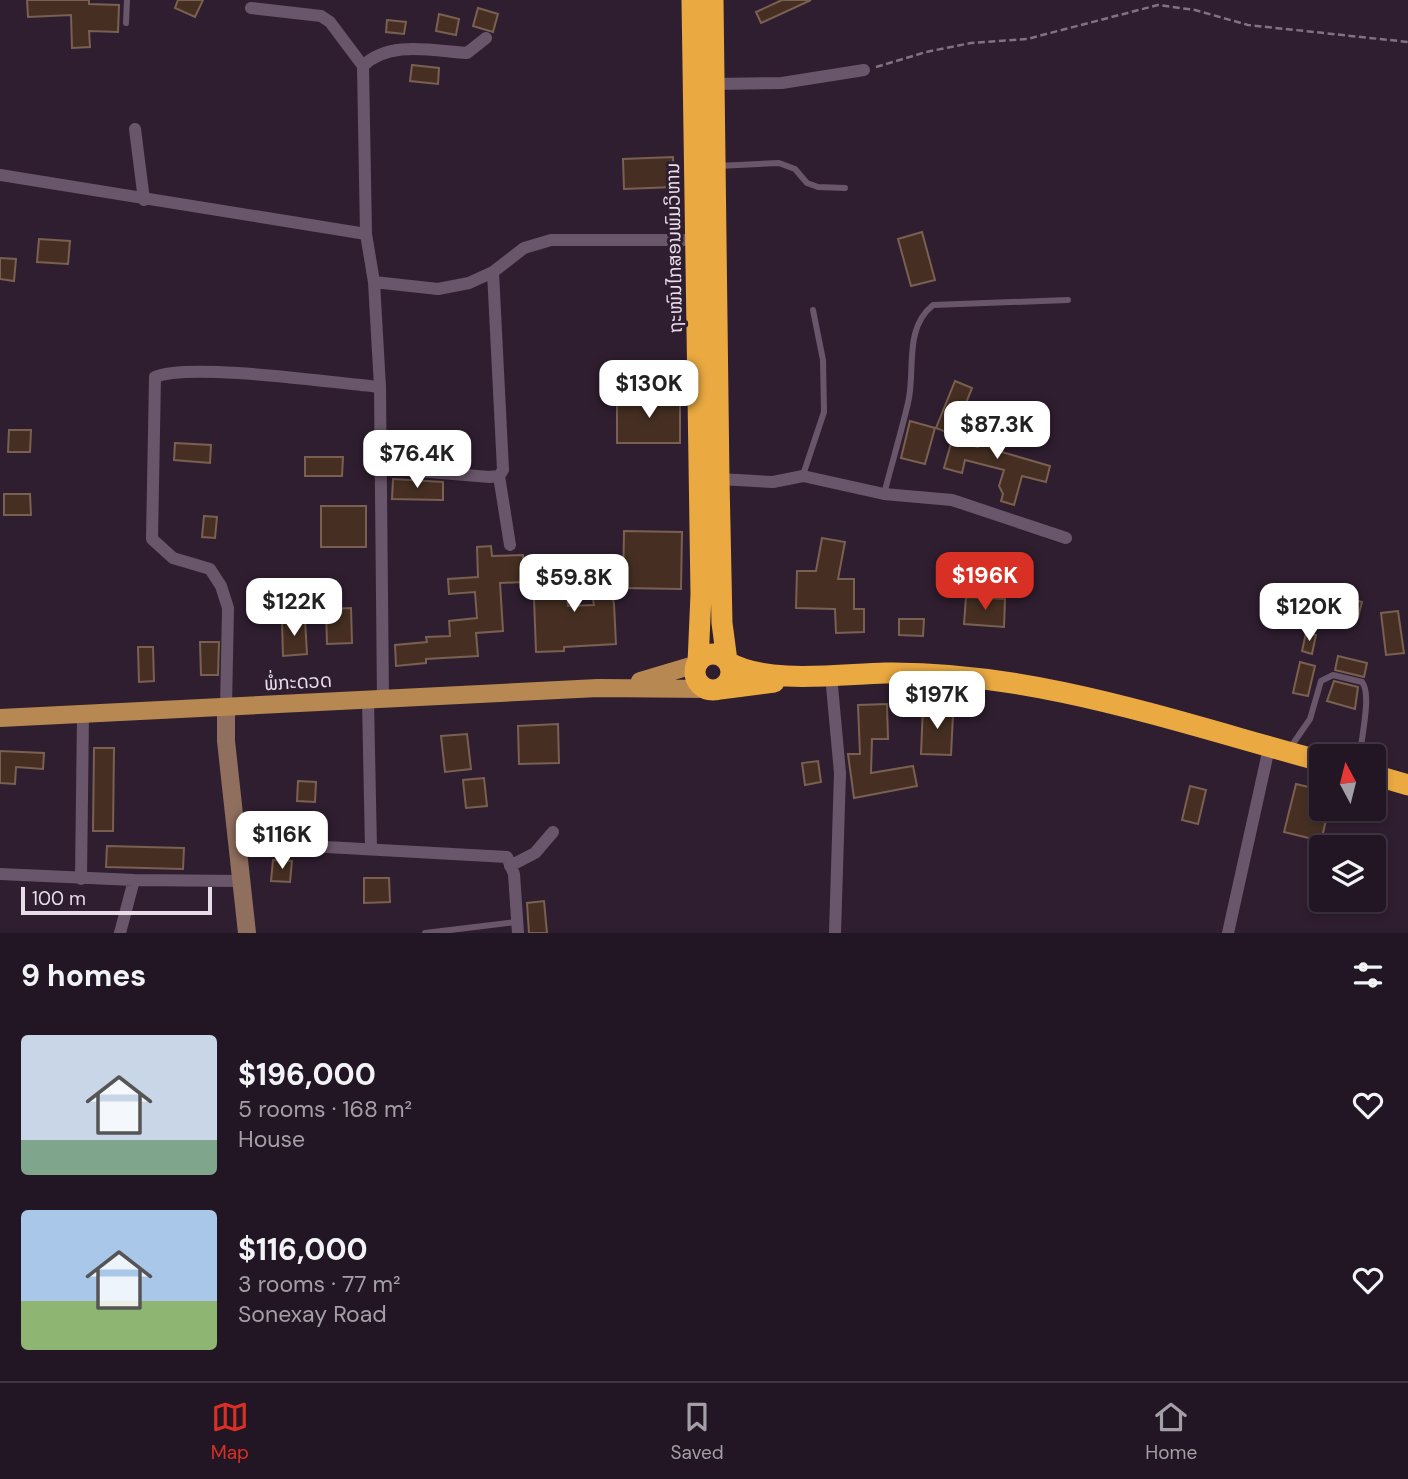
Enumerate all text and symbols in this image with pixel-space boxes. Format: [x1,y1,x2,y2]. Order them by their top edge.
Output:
street label: ຖະໜົນໄກສອນພົມວິຫານ [660,163,688,333]
pin: $130K [600,360,698,420]
text: $130K [615,368,683,398]
pin: $87.3K [940,402,1054,461]
text: $87.3K [960,409,1034,439]
pin: $76.4K [360,430,474,490]
text: $76.4K [379,438,455,468]
pin: $196K [936,552,1034,612]
pin: $59.8K [517,554,631,614]
text: $196K [952,560,1018,590]
text: $59.8K [536,562,612,592]
pin: $122K [245,578,343,638]
pin: $120K [1260,584,1358,643]
text: $122K [262,586,326,616]
text: $120K [1276,591,1342,621]
street label: ພໍ່ກະດວດ [263,667,333,696]
pin: $197K [888,672,986,731]
text: $197K [905,679,969,709]
north arrow [1309,744,1386,821]
map controls [1309,744,1386,912]
pin: $116K [233,812,331,871]
text: $116K [252,819,312,849]
button: layers [1309,835,1386,912]
scale bar [21,884,212,916]
text: 100 m [32,886,86,911]
text: 9 homes [21,956,146,995]
icon: filters [1349,956,1387,994]
text: $196,000 [238,1055,376,1094]
icon: home [77,1063,161,1147]
icon: heart [1349,1086,1387,1124]
text: 5 rooms · 168 m² [238,1094,412,1124]
text: House [238,1124,305,1154]
text: $116,000 [238,1230,368,1269]
icon: home [77,1238,161,1322]
icon: heart [1349,1261,1387,1299]
text: 3 rooms · 77 m² [238,1269,401,1299]
text: Sonexay Road [238,1299,387,1329]
tab: Map [211,1398,249,1465]
tab: Saved [671,1398,724,1465]
tab: Home [1145,1398,1197,1465]

